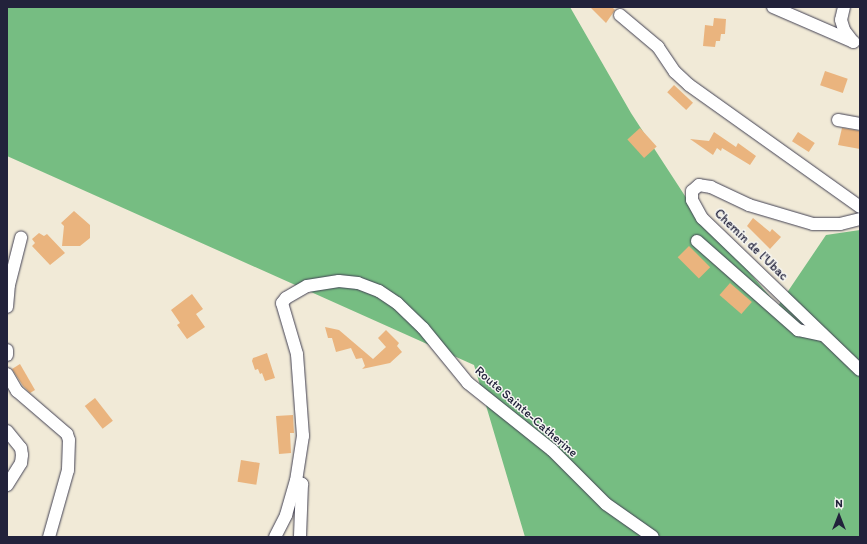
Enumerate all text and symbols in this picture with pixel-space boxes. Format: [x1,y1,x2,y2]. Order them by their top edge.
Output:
street label: Chemin de l'Ubac [711,206,791,284]
street label: Route Sainte-Catherine [471,363,581,461]
north arrow [819,496,859,536]
text: N [835,497,843,510]

